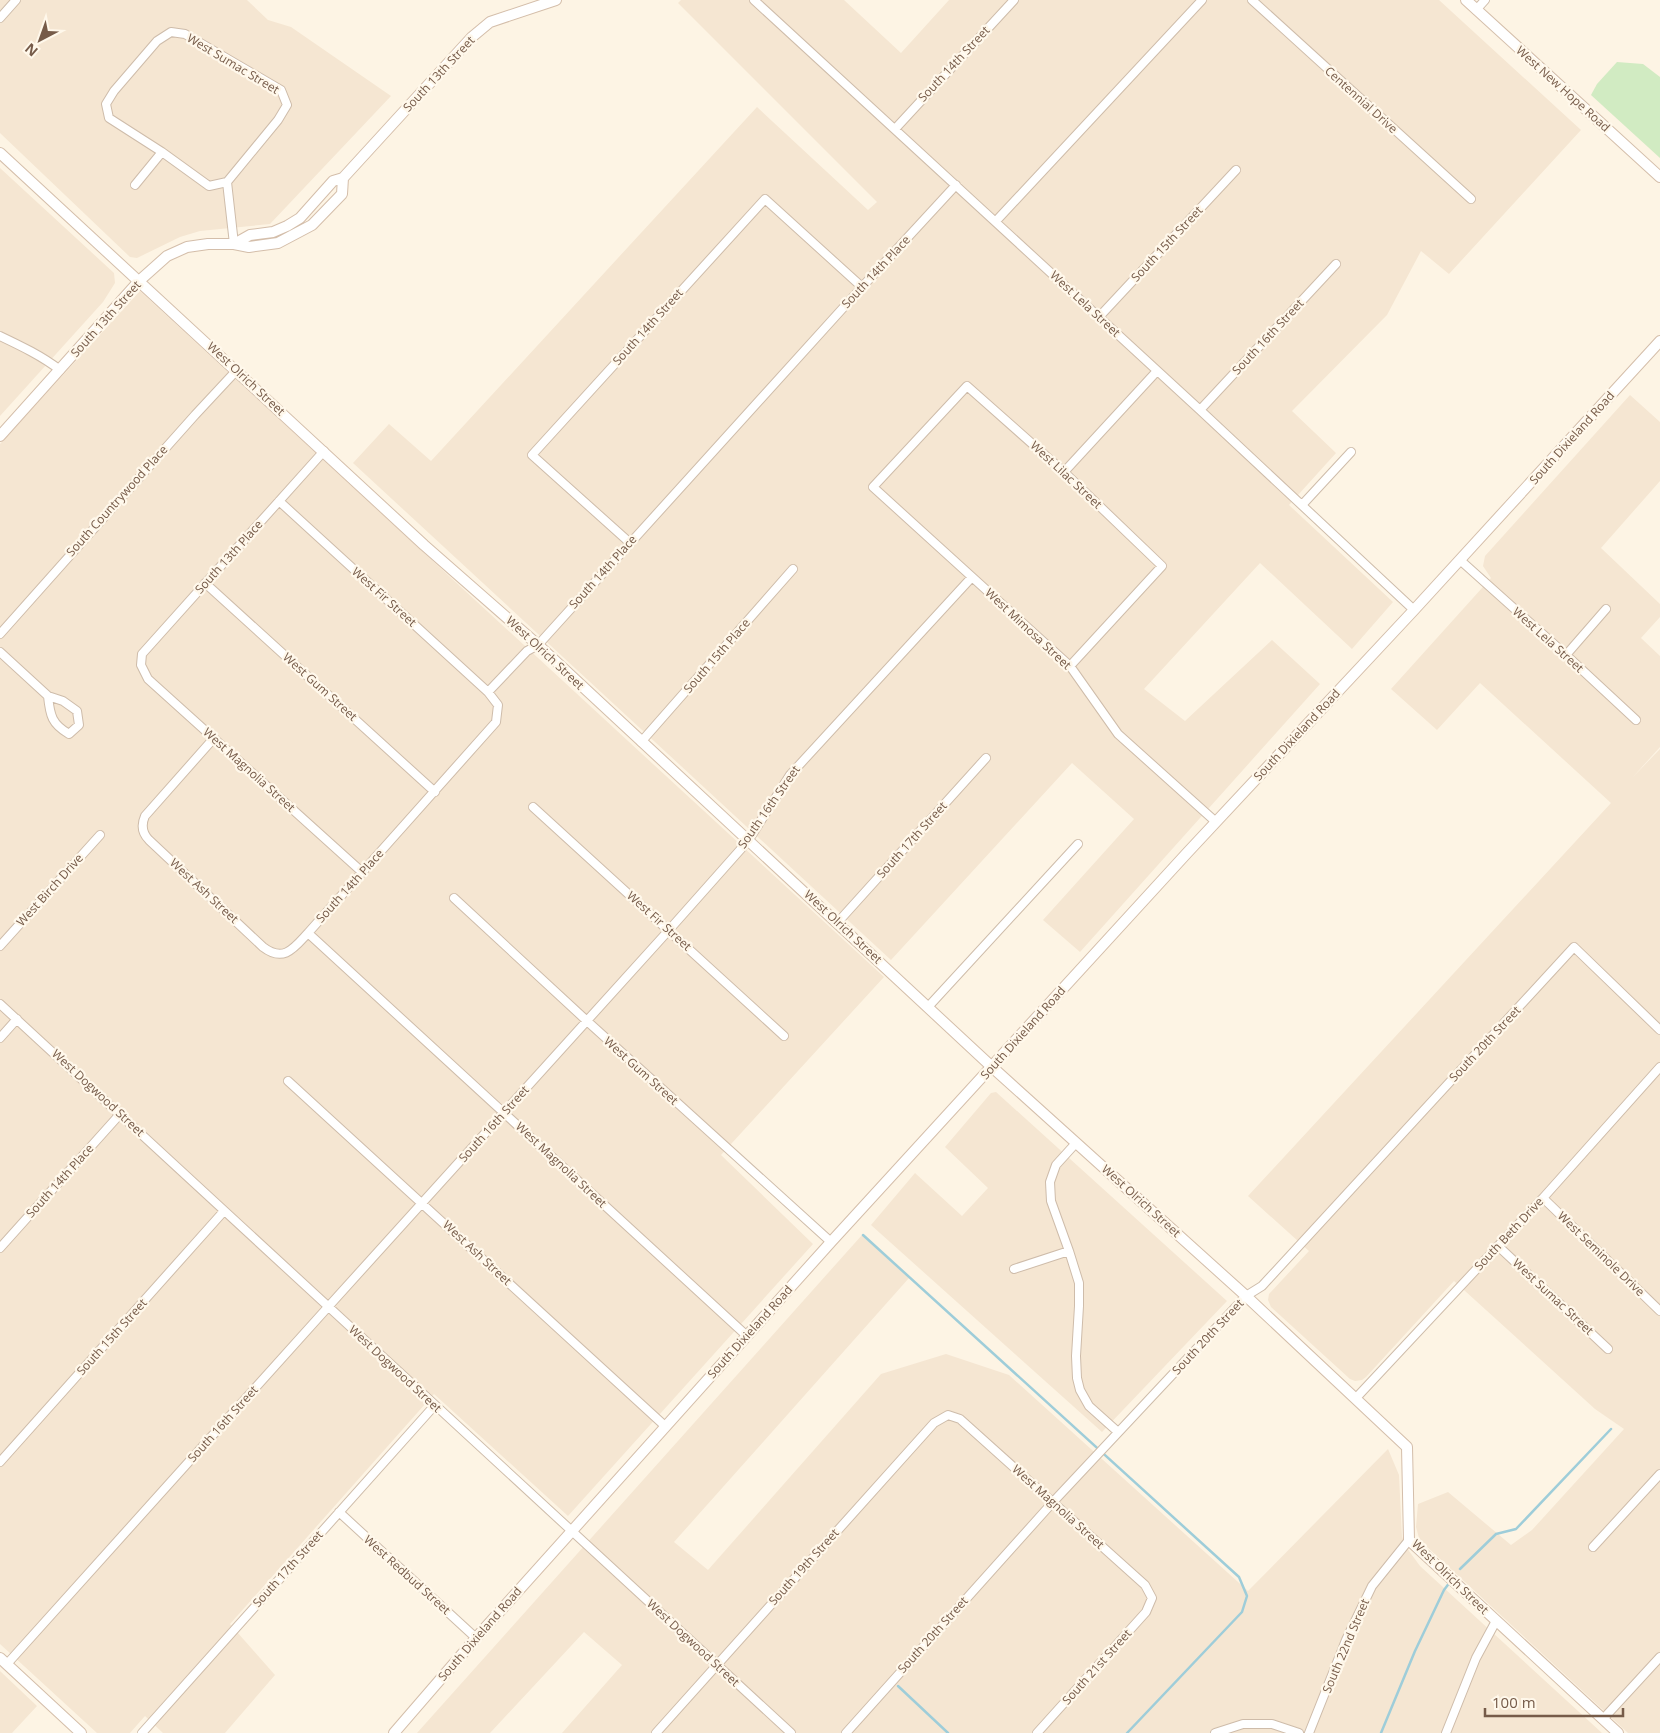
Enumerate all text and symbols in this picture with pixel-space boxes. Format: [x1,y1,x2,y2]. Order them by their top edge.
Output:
north arrow [15,15,65,65]
street label: South 14th Street [914,22,993,105]
street label: West Sumac Street [184,29,283,98]
street label: South 13th Street [399,32,478,115]
text: N [21,39,42,61]
street label: West New Hope Road [1513,42,1614,135]
street label: Centennial Drive [1321,62,1402,137]
street label: South 15th Street [1127,202,1206,285]
street label: South 14th Place [837,231,914,312]
street label: West Lela Street [1047,267,1124,341]
street label: South 13th Street [67,277,145,361]
street label: South 14th Street [609,285,687,369]
street label: South 16th Street [1228,295,1307,378]
street label: West Olrich Street [204,338,289,419]
street label: South Dixieland Road [1525,387,1618,488]
street label: West Lilac Street [1027,437,1106,512]
street label: South Countrywood Place [62,441,171,560]
street label: South 13th Place [191,516,266,597]
street label: South 14th Place [565,531,640,612]
street label: West Fir Street [348,563,420,630]
street label: West Mimosa Street [982,584,1075,673]
street label: West Lela Street [1509,603,1588,676]
street label: West Olrich Street [503,612,588,693]
street label: South 15th Place [679,615,754,697]
street label: West Gum Street [279,649,361,725]
street label: South Dixieland Road [1250,685,1344,784]
street label: West Magnolia Street [199,724,299,816]
street label: South 16th Street [734,762,804,852]
street label: South 17th Street [873,798,951,882]
street label: South 14th Place [312,845,387,926]
street label: West Birch Drive [12,850,87,930]
street label: West Ash Street [166,854,242,927]
street label: West Olrich Street [801,886,886,967]
street label: West Fir Street [623,887,695,954]
street label: South Dixieland Road [976,982,1069,1083]
street label: South 20th Street [1445,1002,1524,1085]
street label: West Gum Street [600,1033,682,1109]
street label: West Dogwood Street [48,1045,148,1140]
street label: South 16th Street [455,1082,533,1166]
street label: West Magnolia Street [512,1118,611,1211]
street label: South 14th Place [22,1140,97,1221]
street label: West Olrich Street [1098,1161,1185,1241]
street label: South Beth Drive [1470,1193,1547,1274]
street label: West Seminole Drive [1554,1208,1649,1300]
street label: West Ash Street [439,1216,515,1289]
street label: West Sumac Street [1509,1255,1598,1339]
street label: South Dixieland Road [703,1281,796,1382]
street label: South 15th Street [73,1295,151,1379]
street label: South 20th Street [1168,1295,1247,1378]
street label: West Dogwood Street [345,1321,445,1416]
street label: South 16th Street [184,1382,262,1466]
street label: West Magnolia Street [1008,1461,1108,1553]
street label: South 19th Street [765,1525,843,1609]
street label: South 17th Street [249,1527,327,1611]
street label: West Redbud Street [360,1531,454,1618]
street label: West Olrich Street [1408,1535,1493,1618]
street label: South Dixieland Road [434,1583,525,1684]
street label: South 20th Street [894,1593,972,1677]
street label: West Dogwood Street [643,1595,743,1690]
street label: South 22nd Street [1318,1596,1373,1696]
street label: South 21st Street [1058,1625,1135,1708]
scale bar [1485,1686,1622,1718]
text: 100 m [1492,1692,1536,1712]

